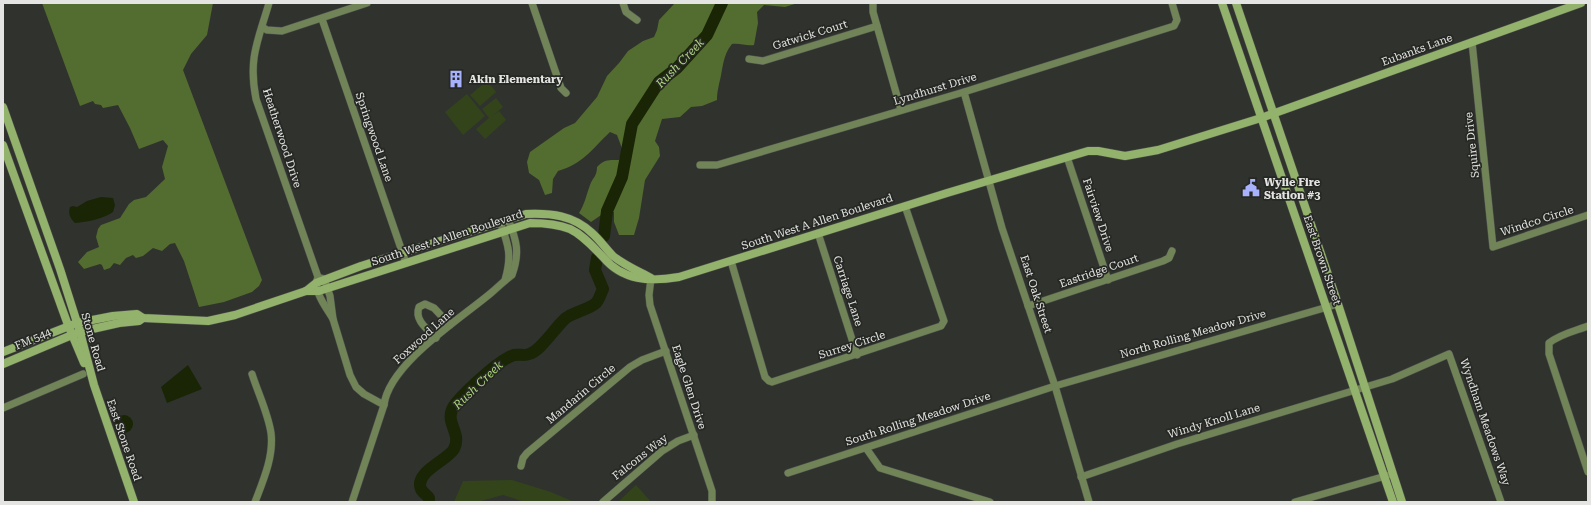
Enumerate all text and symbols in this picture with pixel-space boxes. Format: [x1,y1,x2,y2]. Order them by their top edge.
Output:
street label: Gatwick Court [771,17,849,53]
street label: Eubanks Lane [1380,31,1454,69]
water label: Rush Creek [652,35,707,91]
building icon: Akin Elementary [446,69,466,89]
street label: Lyndhurst Drive [892,70,978,108]
place label: Akin Elementary [469,73,563,86]
street label: Heatherwood Drive [260,87,304,189]
street label: Springwood Lane [353,91,395,183]
street label: Squire Drive [1462,111,1482,179]
place label: Wylie Fire Station #3 [1264,176,1321,202]
street label: Fairview Drive [1080,177,1116,253]
public building icon: Wylie Fire Station #3 [1241,178,1261,198]
street label: South West A Allen Boulevard [740,191,894,253]
street label: Windco Circle [1499,203,1575,239]
street label: South West A Allen Boulevard [370,207,524,269]
street label: East Brown Street [1301,213,1343,307]
street label: Eastridge Court [1058,251,1140,291]
street label: East Oak Street [1017,253,1055,335]
street label: Carriage Lane [831,254,865,328]
street label: Foxwood Lane [391,305,457,367]
street label: North Rolling Meadow Drive [1119,307,1267,361]
street label: Stone Road [78,311,108,373]
street label: FM 544 [13,325,54,352]
street label: Surrey Circle [817,328,887,362]
street label: Eagle Glen Drive [669,343,709,431]
street label: Wyndham Meadows Way [1457,357,1513,488]
water label: Rush Creek [450,358,506,413]
street label: Mandarin Circle [544,361,618,427]
street label: South Rolling Meadow Drive [844,389,992,449]
street label: East Stone Road [104,397,144,483]
street label: Windy Knoll Lane [1166,401,1262,441]
street label: Falcons Way [610,431,671,483]

